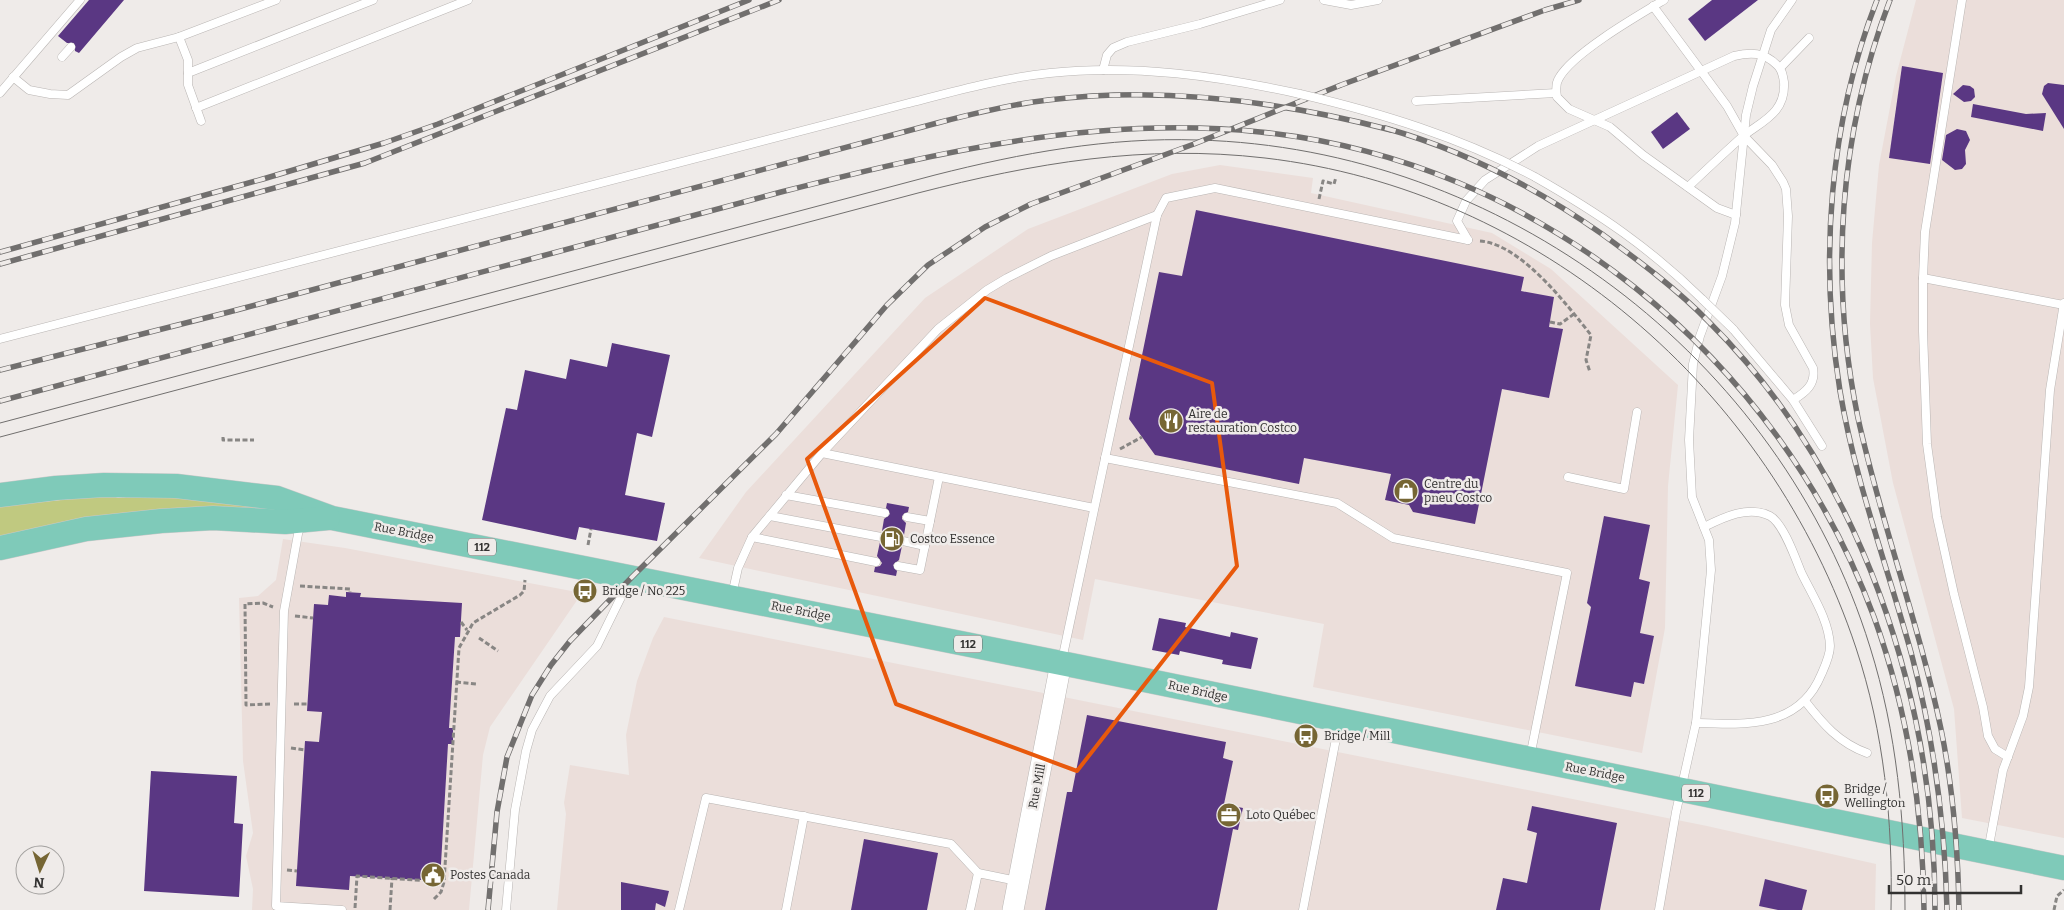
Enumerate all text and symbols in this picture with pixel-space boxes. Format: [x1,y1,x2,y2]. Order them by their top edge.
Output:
place label: Aire de restauration Costco [1188,407,1297,435]
restaurant icon: Aire de restauration Costco [1158,408,1184,434]
place label: Centre du pneu Costco [1424,477,1492,505]
shop icon: Centre du pneu Costco [1393,478,1419,504]
street label: Rue Bridge [373,519,435,545]
fuel station icon: Costco Essence [879,526,905,552]
place label: Costco Essence [910,532,995,546]
road number: 112 [468,538,496,556]
bus stop icon: Bridge / No 225 [572,578,598,604]
place label: Bridge / No 225 [602,584,685,598]
street label: Rue Bridge [770,598,832,624]
road number: 112 [954,636,982,652]
street label: Rue Bridge [1167,678,1229,704]
bus stop icon: Bridge / Mill [1293,723,1319,749]
place label: Bridge / Mill [1324,729,1391,743]
street label: Rue Bridge [1564,759,1626,785]
street label: Rue Mill [1026,762,1048,810]
place label: Bridge / Wellington [1844,782,1906,810]
bus stop icon: Bridge / Wellington [1814,783,1840,809]
road number: 112 [1682,784,1710,801]
office icon: Loto Québec [1216,802,1242,828]
place label: Loto Québec [1246,808,1315,822]
north arrow [15,845,65,895]
public building icon: Postes Canada [420,862,446,888]
scale bar [1889,862,2022,894]
place label: Postes Canada [450,868,531,882]
text: 50 m [1896,871,1932,889]
text: N [33,874,45,891]

